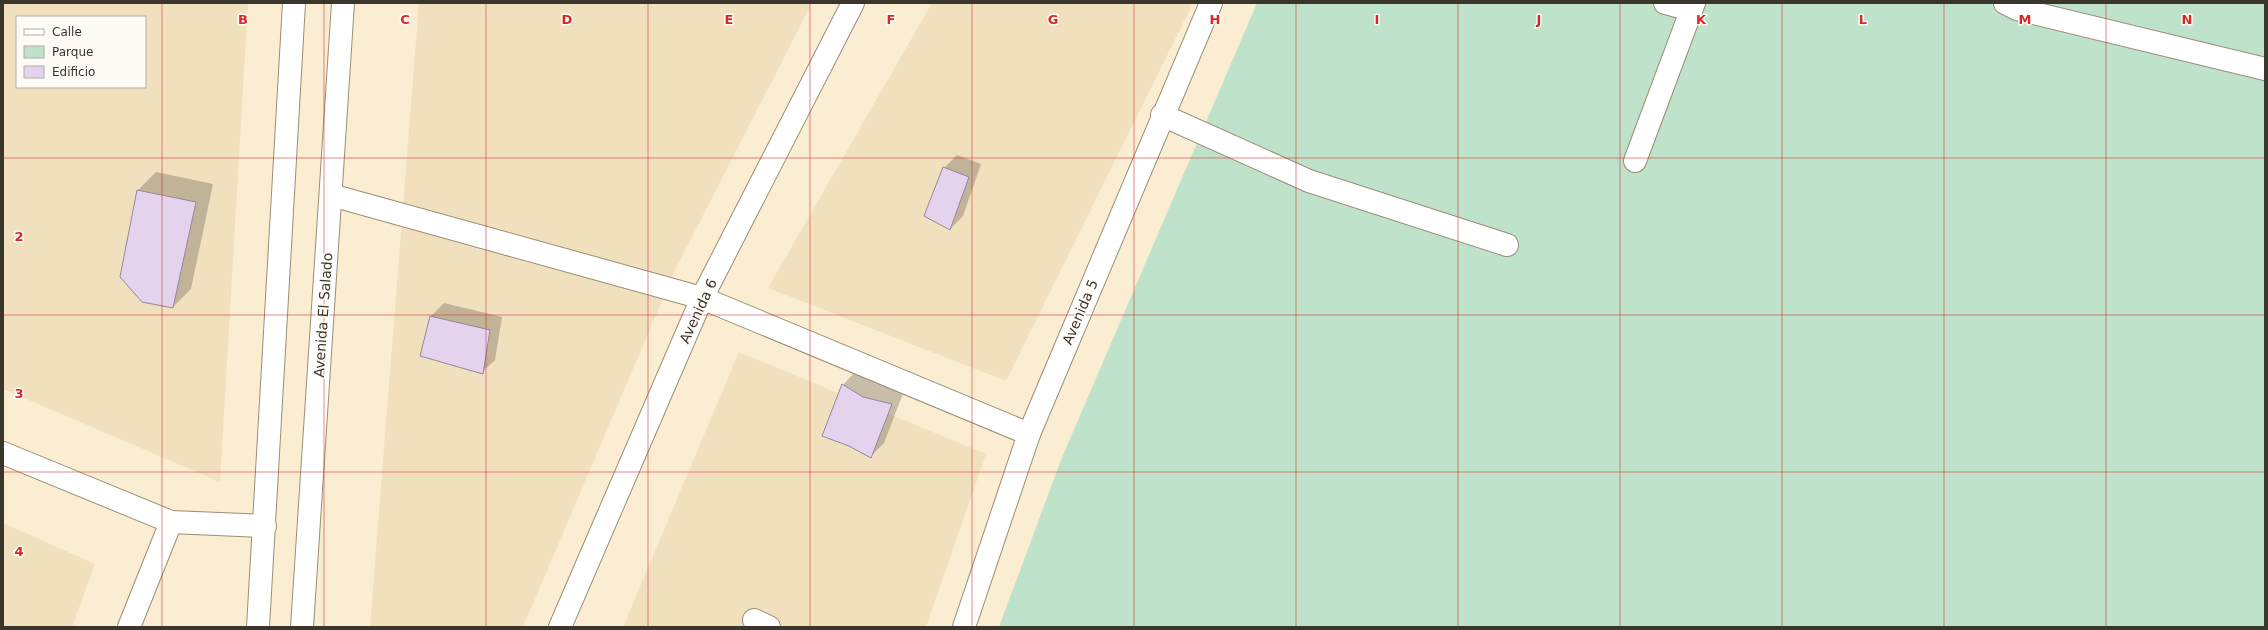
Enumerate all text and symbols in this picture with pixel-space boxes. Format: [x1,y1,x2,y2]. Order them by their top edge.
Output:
text: B [238,12,248,27]
text: C [400,12,410,27]
text: D [562,12,573,27]
text: E [725,12,733,27]
text: F [887,12,895,27]
text: G [1048,12,1058,27]
text: H [1210,12,1220,27]
text: I [1375,12,1379,27]
text: J [1536,12,1541,27]
text: K [1696,12,1707,27]
text: L [1859,12,1867,27]
text: M [2019,12,2031,27]
text: N [2182,12,2192,27]
legend [16,16,146,88]
text: Calle [52,25,82,39]
text: Parque [52,45,93,59]
text: Edificio [52,65,95,79]
text: 2 [14,229,24,244]
street label: Avenida El Salado [311,252,335,378]
street label: Avenida 6 [676,276,720,346]
street label: Avenida 5 [1059,277,1101,347]
text: 3 [14,386,24,401]
text: 4 [14,544,24,559]

